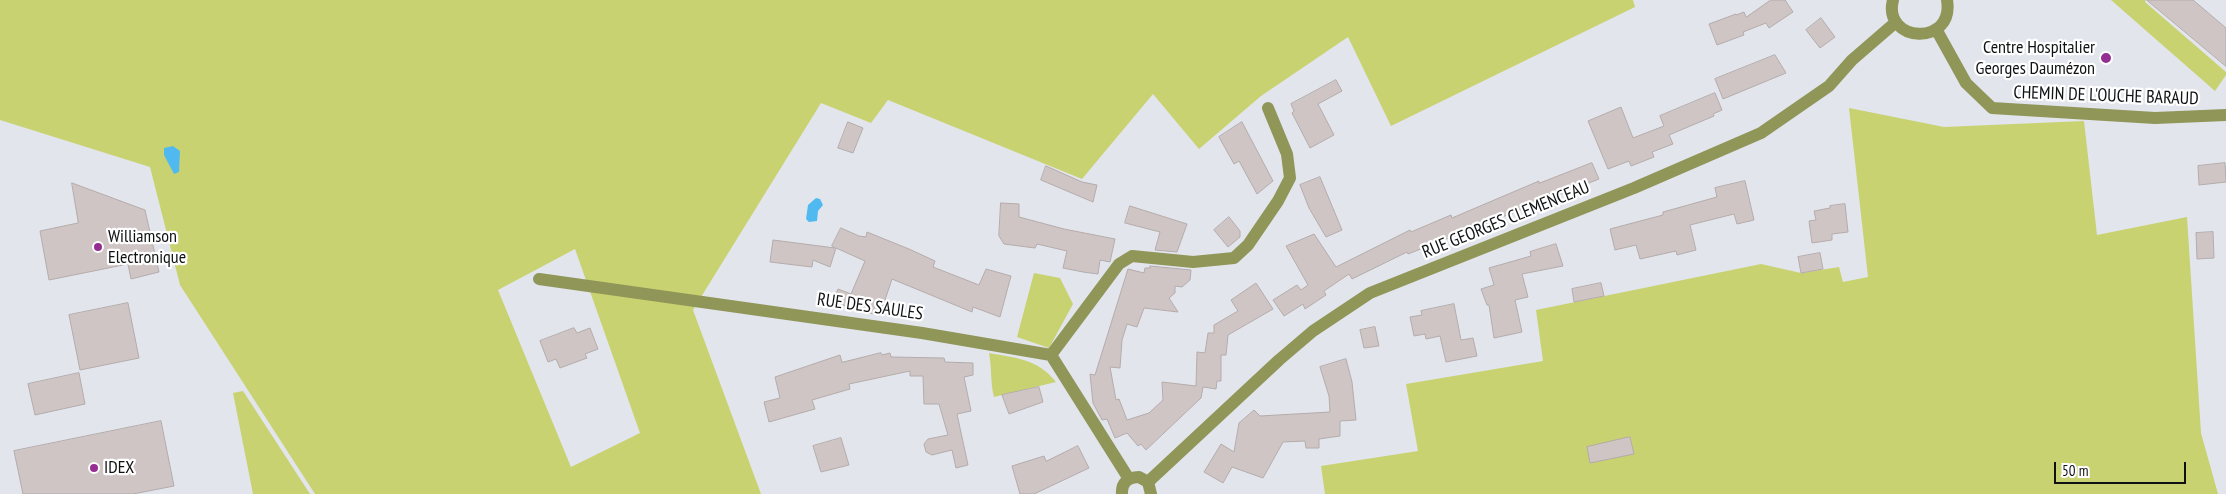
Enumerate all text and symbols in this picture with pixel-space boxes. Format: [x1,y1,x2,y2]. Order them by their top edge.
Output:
place label: Centre Hospitalier Georges Daumézon [1976,37,2095,80]
marker: Centre Hospitalier Georges Daumézon [2099,51,2113,65]
street label: CHEMIN DE L'OUCHE BARAUD [2013,82,2199,110]
street label: RUE GEORGES CLEMENCEAU [1419,177,1593,263]
place label: Williamson Electronique [108,226,186,268]
marker: Williamson Electronique [92,241,104,253]
street label: RUE DES SAULES [816,289,924,325]
scale bar [2056,452,2188,484]
place label: IDEX [104,457,134,479]
text: 50 m [2062,461,2088,480]
marker: IDEX [88,462,100,474]

